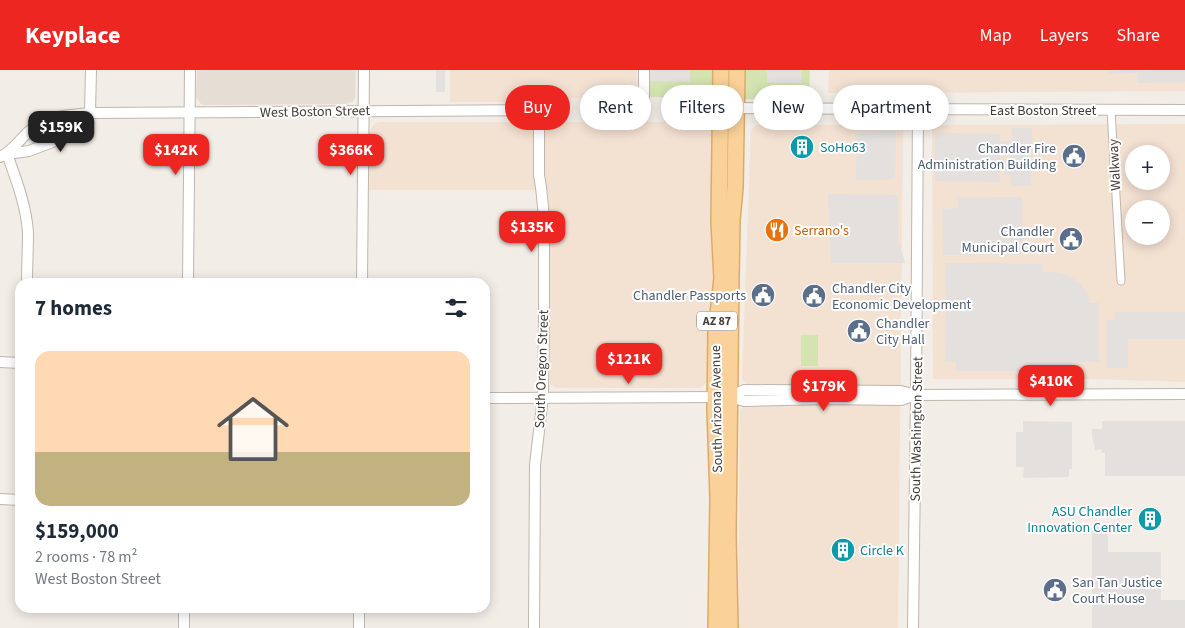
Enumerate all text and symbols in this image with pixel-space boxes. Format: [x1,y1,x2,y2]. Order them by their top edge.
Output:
text: Keyplace [25,18,120,53]
text: Map [980,23,1012,48]
text: Layers [1040,23,1089,48]
text: Share [1117,23,1160,48]
chip: Buy [505,85,570,130]
chip: Rent [580,85,651,130]
chip: Filters [661,85,743,130]
chip: New [753,85,823,130]
chip: Apartment [833,85,949,130]
street label: West Boston Street [260,101,370,123]
street label: East Boston Street [990,101,1097,121]
pin: $159K [26,111,96,153]
text: $159K [39,116,83,138]
pin: $142K [141,134,211,176]
pin: $366K [316,134,386,176]
building icon: SoHo63 [789,134,815,160]
place label: SoHo63 [820,138,866,158]
street label: Walkway [1104,138,1126,191]
text: $142K [154,139,198,161]
text: $366K [329,139,373,161]
place label: Chandler Fire Administration Building [918,139,1056,175]
public building icon: Chandler Fire Administration Building [1061,143,1087,169]
map controls [1125,145,1170,245]
button: + [1125,145,1170,190]
button: − [1125,200,1170,245]
pin: $135K [497,210,567,253]
text: $135K [510,216,554,238]
restaurant icon: Serrano's [764,217,790,243]
place label: Serrano's [794,221,849,241]
place label: Chandler Municipal Court [961,222,1054,258]
public building icon: Chandler Municipal Court [1058,226,1084,252]
place label: Chandler City Economic Development [832,279,972,315]
public building icon: Chandler Passports [750,282,776,308]
public building icon: Chandler City Economic Development [801,283,827,309]
place label: Chandler Passports [633,286,746,306]
text: 7 homes [35,293,112,323]
icon: filters [442,294,470,322]
street label: South Oregon Street [530,309,554,429]
road number: AZ 87 [697,312,737,330]
place label: Chandler City Hall [876,314,930,350]
public building icon: Chandler City Hall [846,318,872,344]
pin: $121K [594,342,664,385]
street label: South Arizona Avenue [706,345,728,473]
text: $121K [607,348,651,370]
street label: South Washington Street [906,356,928,502]
pin: $410K [1016,364,1086,407]
pin: $179K [789,370,859,412]
text: $410K [1029,370,1073,392]
text: $179K [802,375,846,397]
icon: home [208,384,298,474]
place label: ASU Chandler Innovation Center [1027,502,1132,538]
building icon: ASU Chandler Innovation Center [1137,506,1163,532]
text: $159,000 [35,516,119,546]
building icon: Circle K [830,537,856,563]
place label: Circle K [860,541,905,561]
text: 2 rooms · 78 m² [35,546,137,568]
text: West Boston Street [35,568,161,590]
place label: San Tan Justice Court House [1072,573,1162,609]
public building icon: San Tan Justice Court House [1042,577,1068,603]

